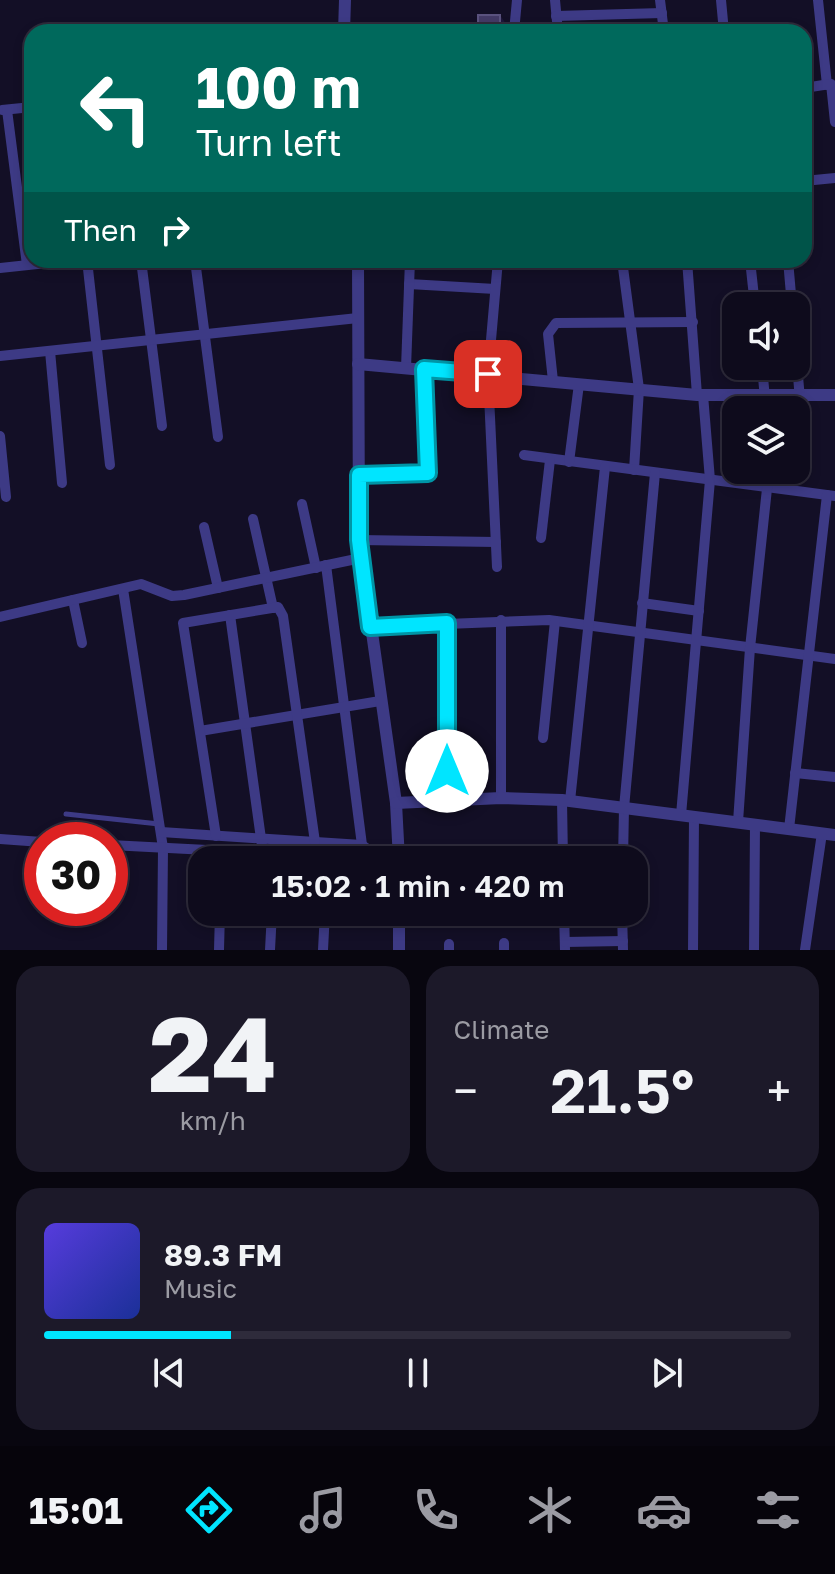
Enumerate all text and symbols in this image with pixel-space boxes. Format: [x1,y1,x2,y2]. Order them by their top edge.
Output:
text: 100 m [196,53,361,120]
icon: left [64,56,168,160]
text: Turn left [196,121,342,164]
icon: right [153,208,197,252]
text: Then [64,212,137,248]
map controls [722,292,810,484]
button: sound [722,292,810,380]
pin [454,340,522,408]
icon: arrive [466,352,510,396]
button: layers [722,396,810,484]
position arrow [405,729,489,813]
speed limit sign: 30 [24,822,128,926]
text: 15:02 · 1 min · 420 m [271,868,565,904]
text: 24 [149,990,277,1115]
text: Climate [454,1014,549,1045]
text: 21.5° [550,1054,694,1126]
text: − [454,1064,478,1117]
text: + [767,1064,791,1117]
text: km/h [180,1105,246,1136]
text: 89.3 FM [164,1237,282,1273]
text: Music [164,1273,237,1304]
icon: previous [147,1351,191,1395]
icon: pause [396,1351,440,1395]
icon: next [645,1351,689,1395]
icon: directions [181,1482,237,1538]
icon: music [295,1482,351,1538]
icon: phone [408,1482,464,1538]
icon: climate [522,1482,578,1538]
icon: car [636,1482,692,1538]
icon: filters [750,1482,806,1538]
text: 15:01 [29,1489,123,1532]

